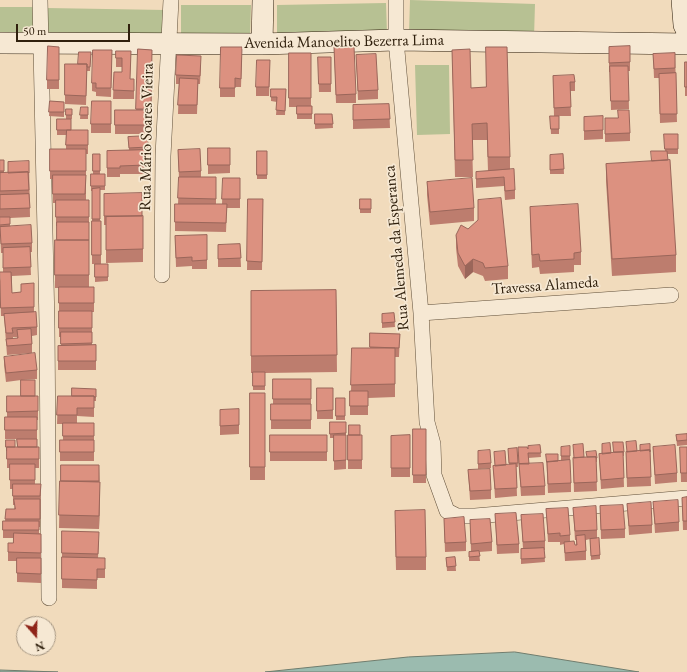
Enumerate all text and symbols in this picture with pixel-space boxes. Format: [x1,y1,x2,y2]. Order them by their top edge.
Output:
scale bar [18,16,132,42]
text: 50 m [23,23,46,39]
street label: Avenida Manoelito Bezerra Lima [244,31,444,53]
street label: Rua Mário Soares Vieira [136,63,158,211]
street label: Rua Alemeda da Esperanca [380,164,414,332]
street label: Travessa Alameda [491,273,599,299]
north arrow [16,616,56,656]
text: N [33,638,46,654]

